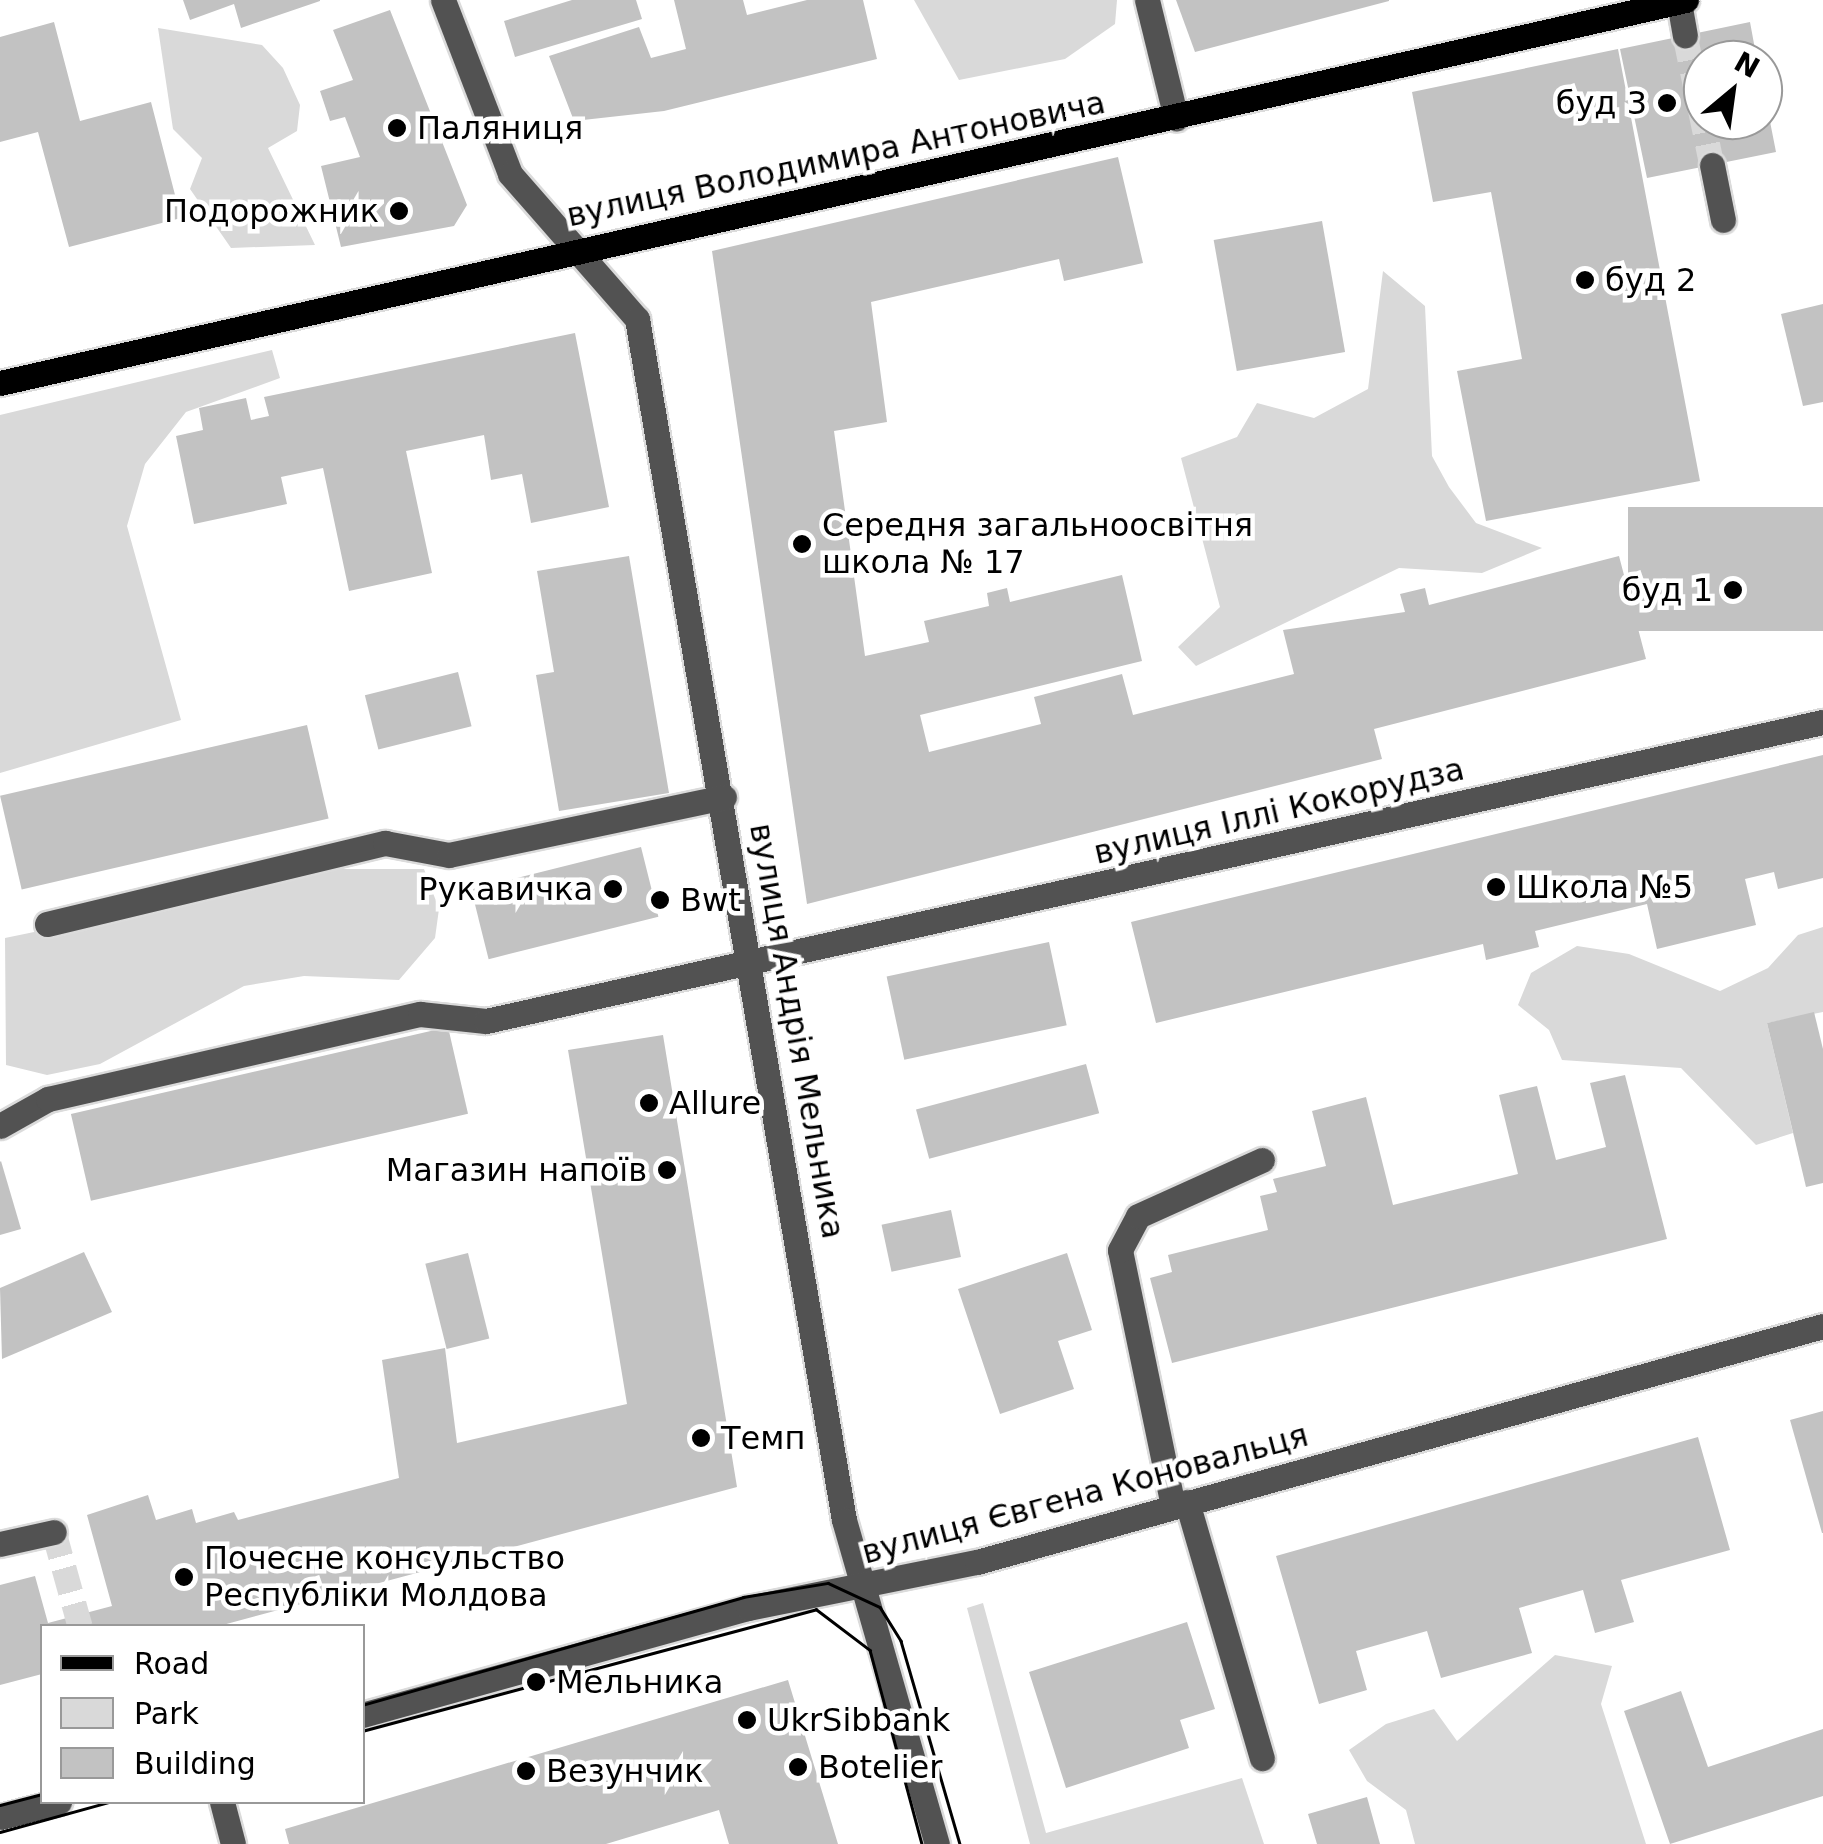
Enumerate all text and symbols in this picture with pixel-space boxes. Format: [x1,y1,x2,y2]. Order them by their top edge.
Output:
north arrow [1683,40,1783,140]
text: N [1729,45,1765,85]
street label: вулиця Володимира Антоновича [563,83,1109,235]
place label: буд 3 [1556,84,1647,122]
marker: буд 3 [1656,92,1678,114]
place label: Паляниця [417,109,583,147]
marker: Паляниця [386,117,408,139]
place label: Подорожник [164,192,379,230]
marker: Подорожник [388,200,410,222]
place label: буд 2 [1605,261,1696,299]
marker: буд 2 [1574,269,1596,291]
place label: Середня загальноосвітня школа № 17 [822,507,1253,582]
marker: Середня загальноосвітня школа № 17 [791,533,813,555]
place label: буд 1 [1622,571,1713,609]
marker: буд 1 [1722,579,1744,601]
street label: вулиця Іллі Кокорудза [1090,750,1468,872]
street label: вулиця Андрія Мельника [742,820,852,1242]
place label: Школа №5 [1516,868,1693,906]
place label: Рукавичка [418,870,593,908]
marker: Школа №5 [1485,876,1507,898]
marker: Рукавичка [602,878,624,900]
place label: Bwt [680,881,741,919]
marker: Bwt [649,889,671,911]
place label: Allure [669,1084,761,1122]
marker: Allure [638,1092,660,1114]
place label: Магазин напоїв [386,1151,647,1189]
marker: Магазин напоїв [656,1159,678,1181]
street label: вулиця Євгена Коновальця [858,1416,1312,1572]
place label: Темп [721,1419,805,1457]
marker: Темп [690,1427,712,1449]
place label: Почесне консульство Республіки Молдова [204,1540,565,1615]
marker: Почесне консульство Республіки Молдова [173,1566,195,1588]
legend [40,1624,365,1804]
text: Road [134,1646,209,1681]
place label: Мельника [556,1663,723,1701]
marker: Мельника [525,1671,547,1693]
text: Park [134,1696,199,1731]
place label: UkrSibbank [767,1701,950,1739]
marker: UkrSibbank [736,1709,758,1731]
text: Building [134,1746,256,1781]
place label: Botelier [818,1748,942,1786]
place label: Везунчик [546,1752,704,1790]
marker: Botelier [787,1756,809,1778]
marker: Везунчик [515,1760,537,1782]

